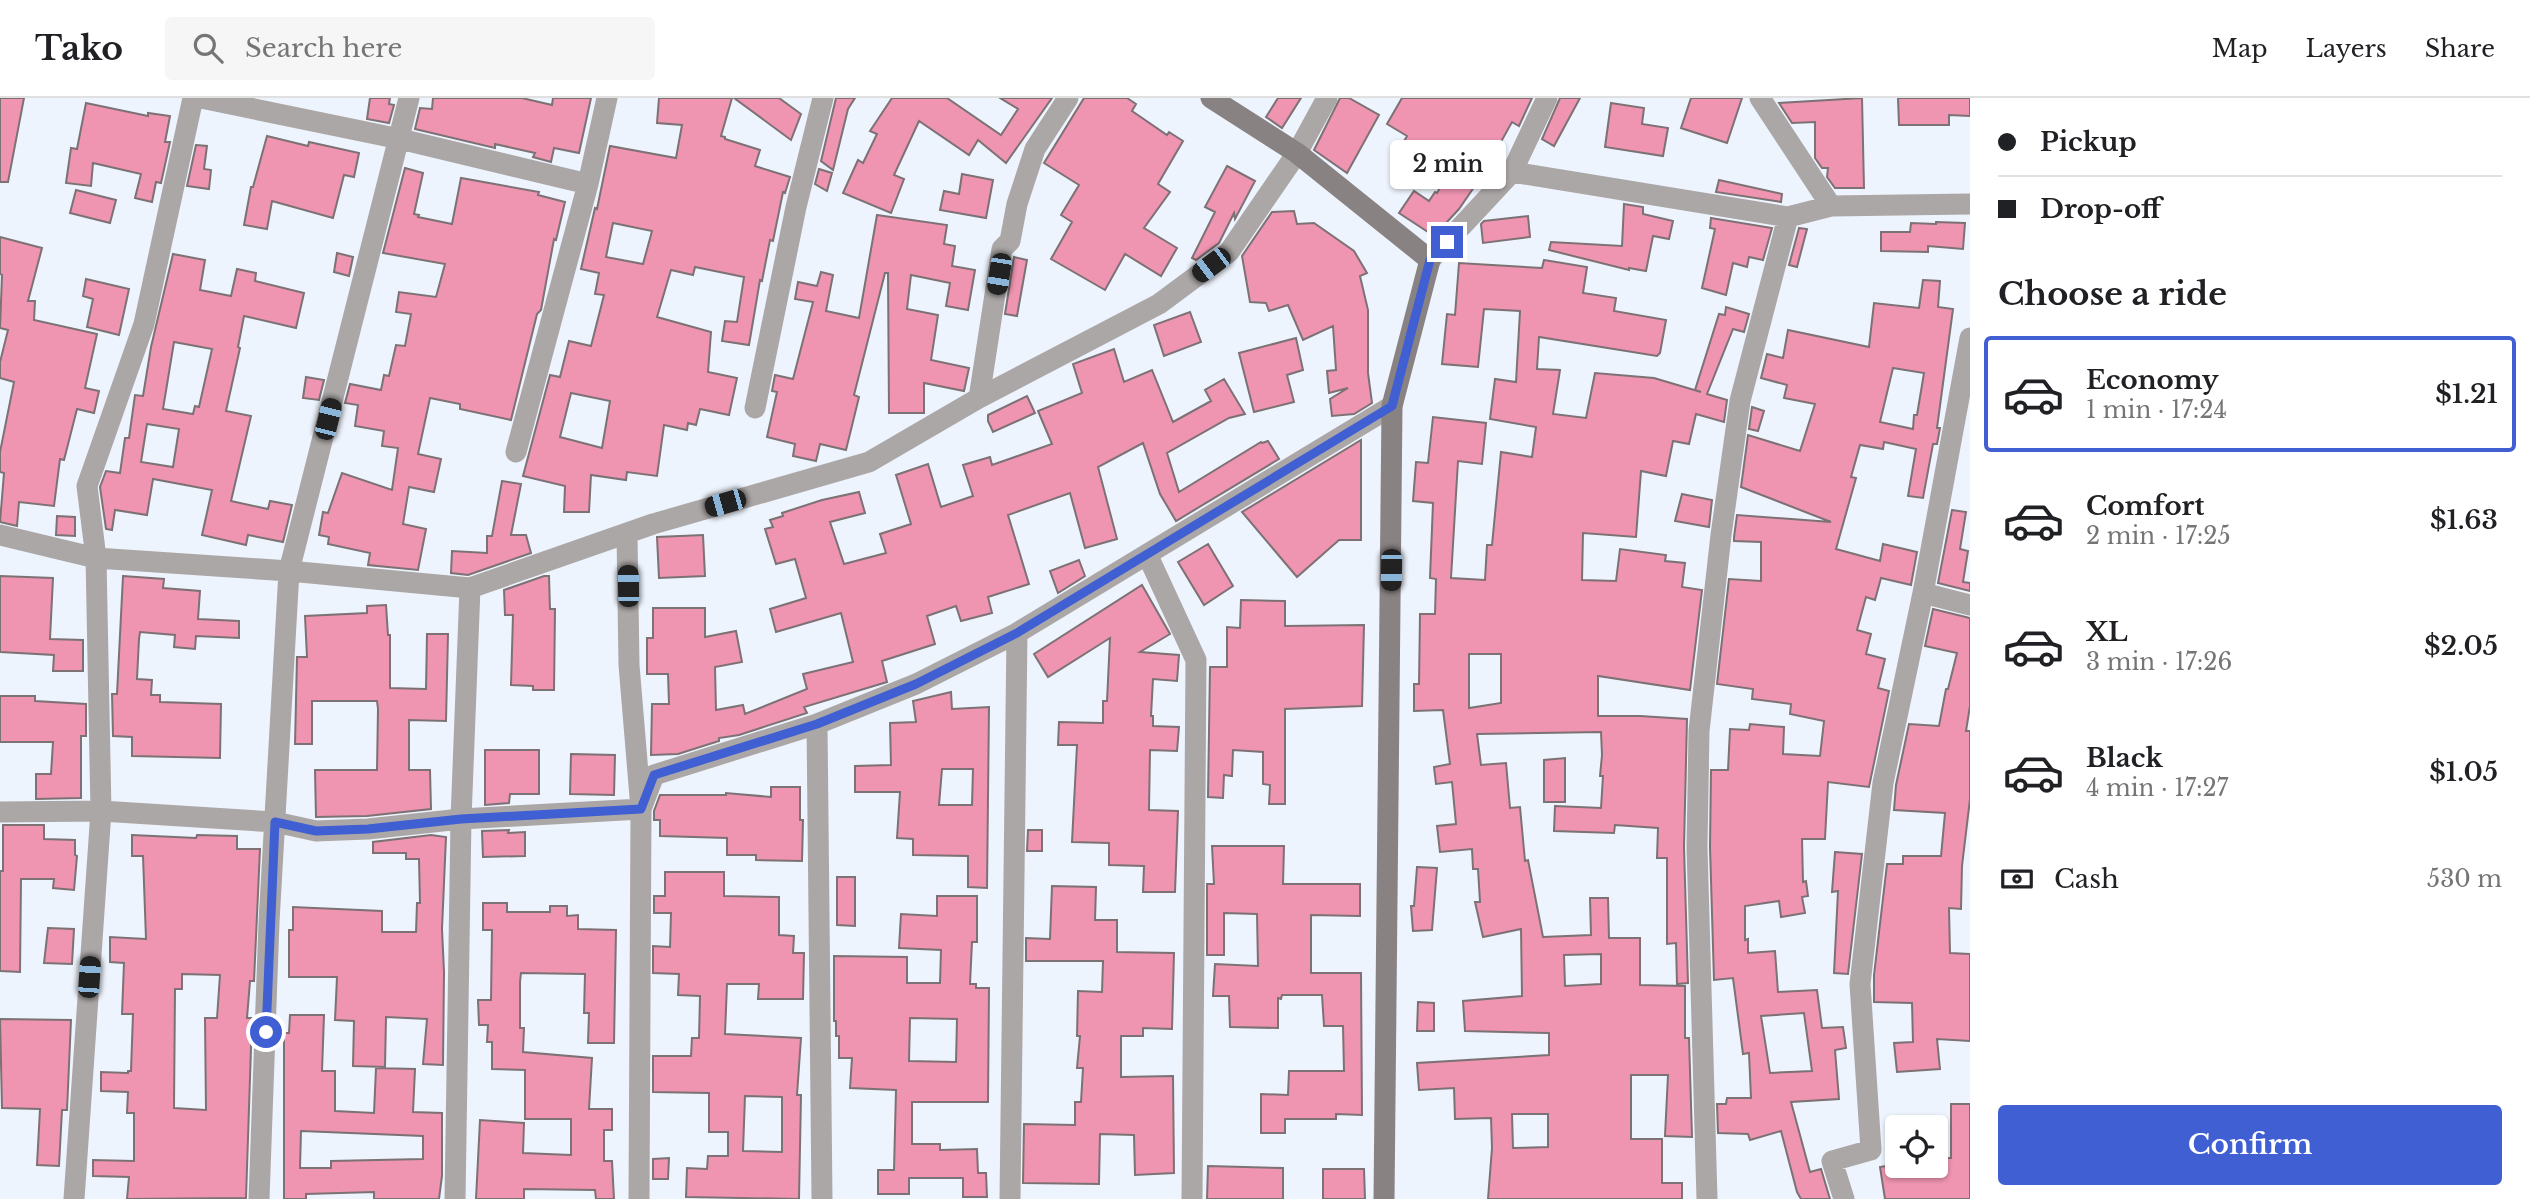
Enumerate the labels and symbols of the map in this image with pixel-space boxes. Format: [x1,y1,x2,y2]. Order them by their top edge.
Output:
callout: 2 min [1389,141,1505,190]
route end [1431,226,1463,258]
car [1188,244,1235,286]
car [986,252,1013,296]
car [313,396,344,442]
car [702,487,749,519]
car [1381,549,1402,591]
car [618,565,639,607]
car [78,955,101,999]
route start [250,1016,282,1048]

